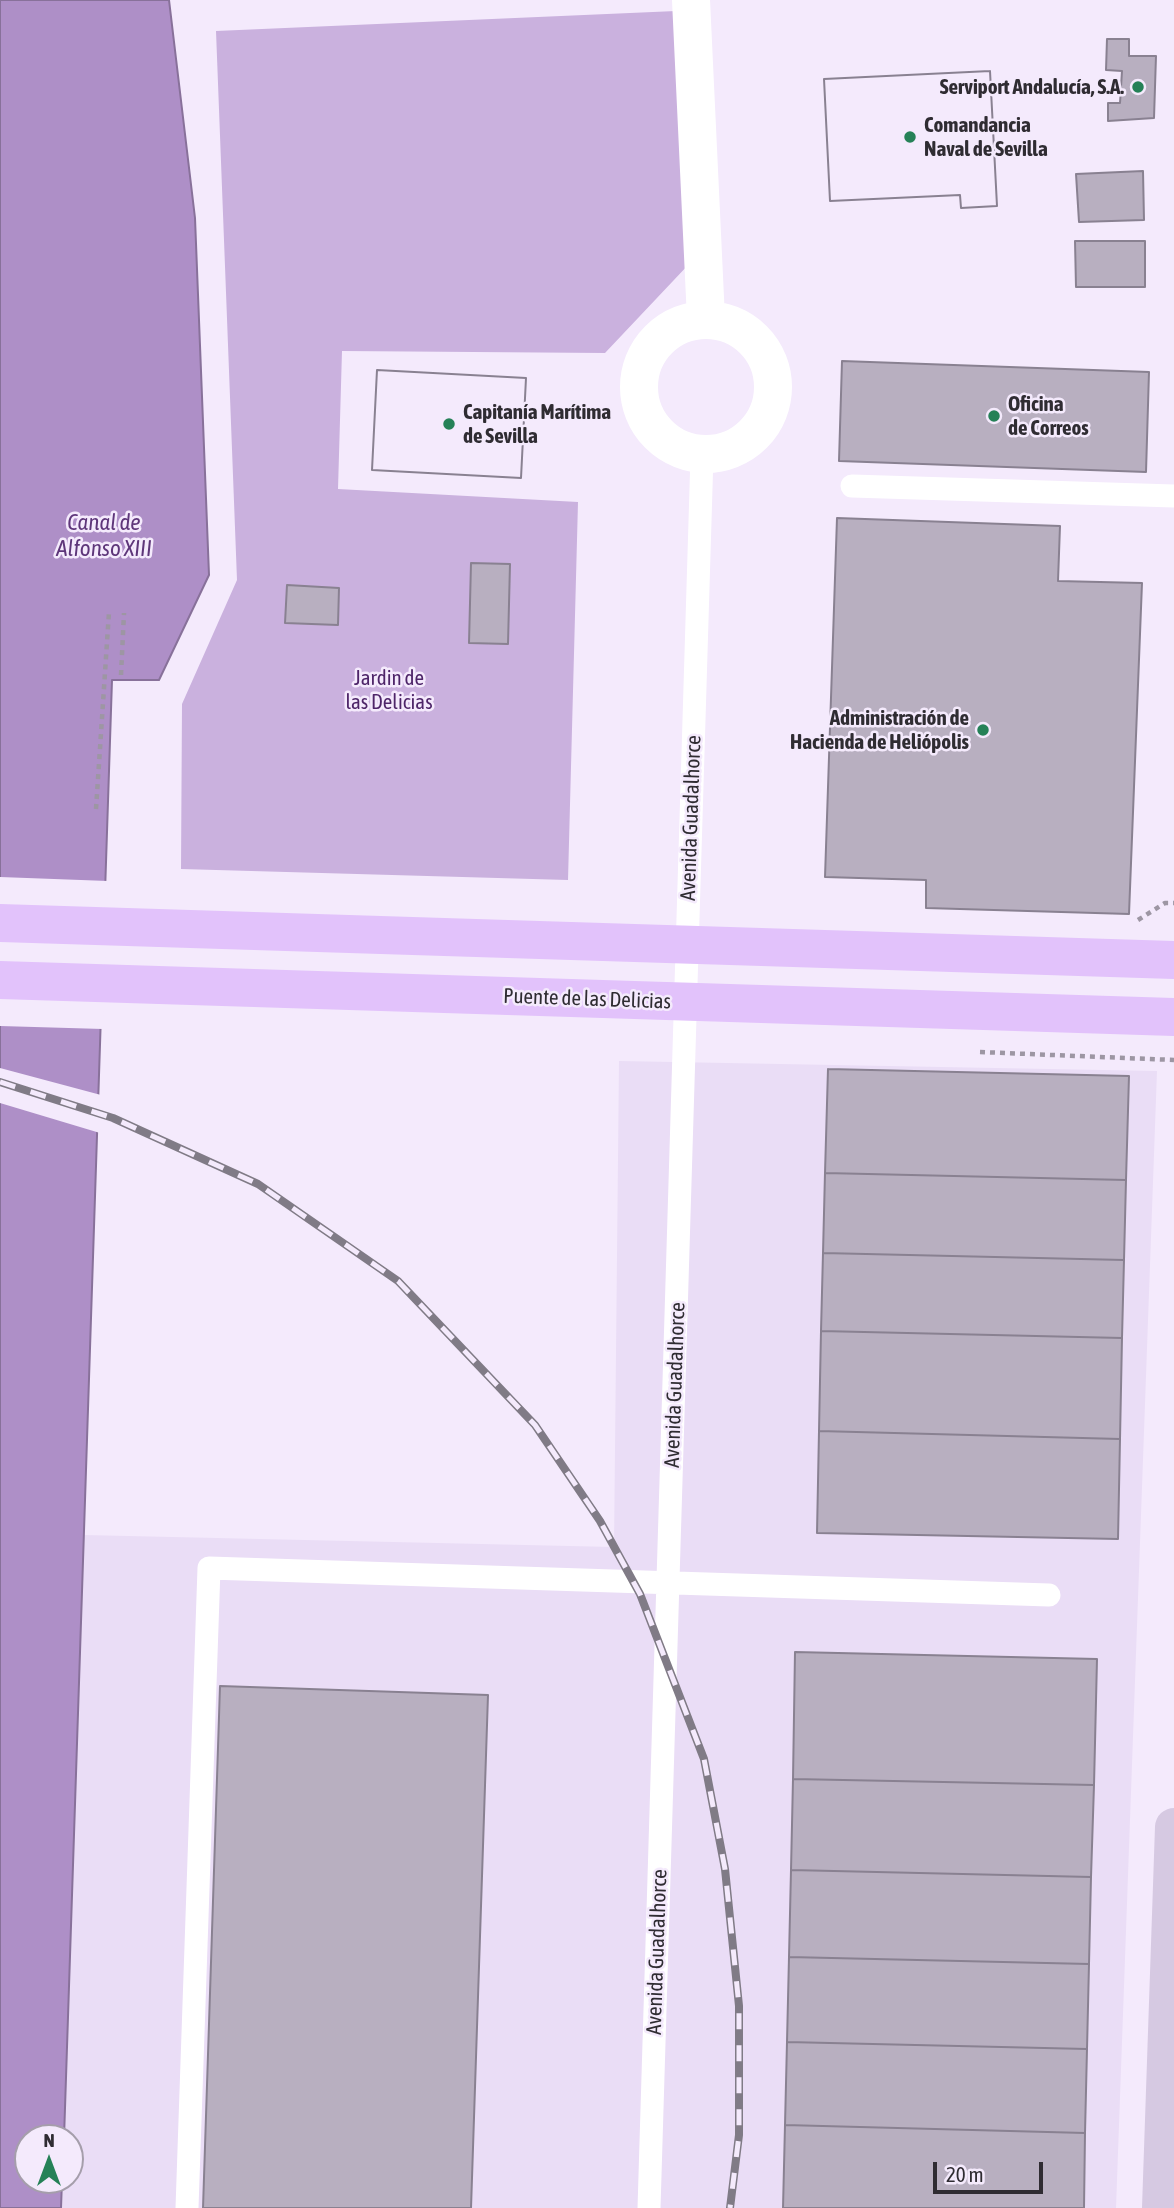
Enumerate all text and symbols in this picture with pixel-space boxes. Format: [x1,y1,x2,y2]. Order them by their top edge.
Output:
place label: Serviport Andalucía, S.A. [940,74,1124,100]
marker: Serviport Andalucía, S.A. [1130,79,1146,95]
place label: Comandancia Naval de Sevilla [924,112,1048,162]
marker: Comandancia Naval de Sevilla [902,129,918,145]
place label: Oficina de Correos [1008,391,1089,441]
place label: Capitanía Marítima de Sevilla [463,399,611,449]
marker: Oficina de Correos [986,408,1002,424]
marker: Capitanía Marítima de Sevilla [441,416,457,432]
water label: Canal de Alfonso XIII [56,509,152,563]
park label: Jardin de las Delicias [345,665,433,715]
place label: Administración de Hacienda de Heliópolis [790,705,969,755]
marker: Administración de Hacienda de Heliópolis [975,722,991,738]
street label: Avenida Guadalhorce [676,735,706,901]
street label: Puente de las Delicias [503,983,671,1015]
street label: Avenida Guadalhorce [660,1302,690,1468]
street label: Avenida Guadalhorce [642,1869,672,2035]
north arrow [14,2124,84,2194]
text: N [43,2129,55,2151]
scale bar [936,2148,1046,2192]
text: 20 m [946,2162,984,2186]

